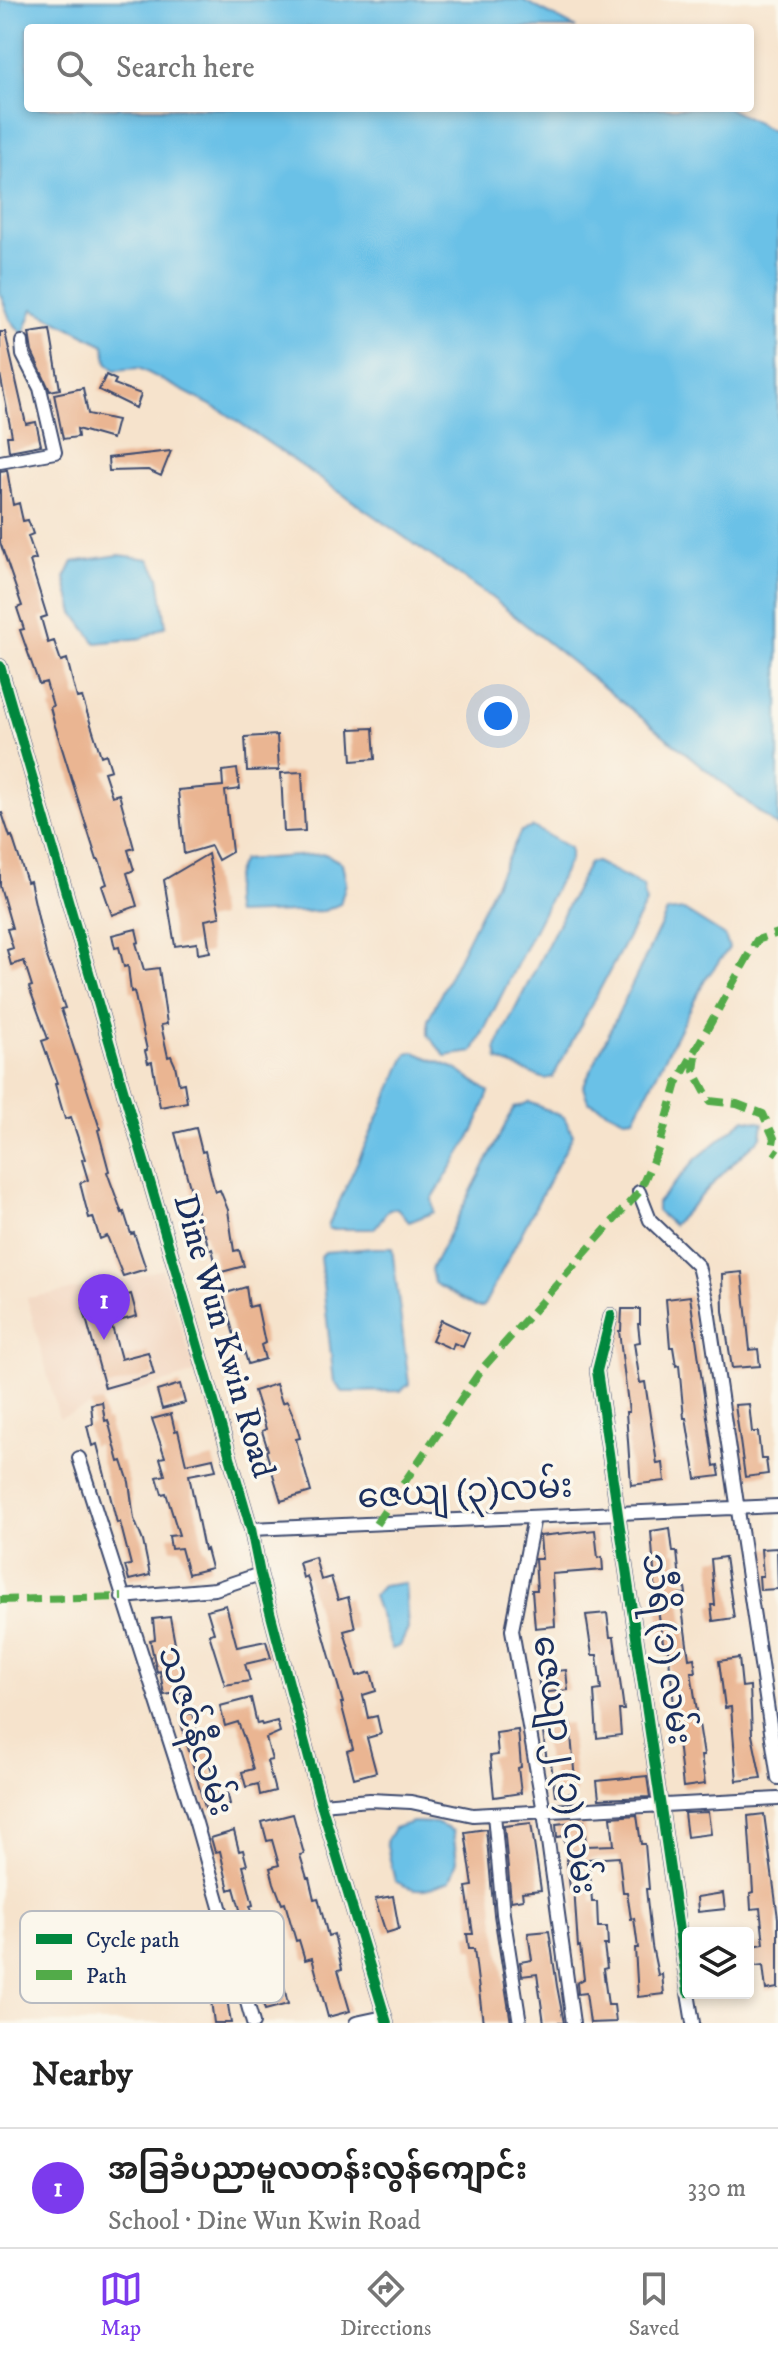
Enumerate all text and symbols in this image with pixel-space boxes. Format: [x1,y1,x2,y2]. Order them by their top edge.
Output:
search box [24,24,754,112]
icon: search [52,46,96,90]
text: Search here [116,50,255,87]
your location [478,696,518,736]
street label: Dine Wun Kwin Road [163,1189,285,1483]
pin: 1 [78,1274,130,1340]
street label: ဇေယျ (၃)လမ်း [356,1460,574,1525]
street label: သီရိ (၁) လမ်း [627,1550,705,1748]
street label: ဇေယျာ၂ (၁) လမ်း [517,1632,610,1898]
street label: သဇင်နီလမ်း [143,1639,247,1823]
legend [20,1911,284,2003]
text: Cycle path [86,1927,180,1954]
map controls [682,1927,754,1999]
button: layers [682,1927,754,1999]
text: Path [86,1963,127,1990]
text: Nearby [32,2054,133,2096]
text: အခြခံပညာမူလတန်းလွန်ကျောင်း [108,2152,527,2189]
text: 1 [53,2172,63,2205]
text: 330 m [688,2172,746,2205]
text: School · Dine Wun Kwin Road [108,2205,421,2238]
tab: Map [99,2267,143,2342]
tab: Directions [340,2267,431,2342]
tab: Saved [629,2267,679,2342]

